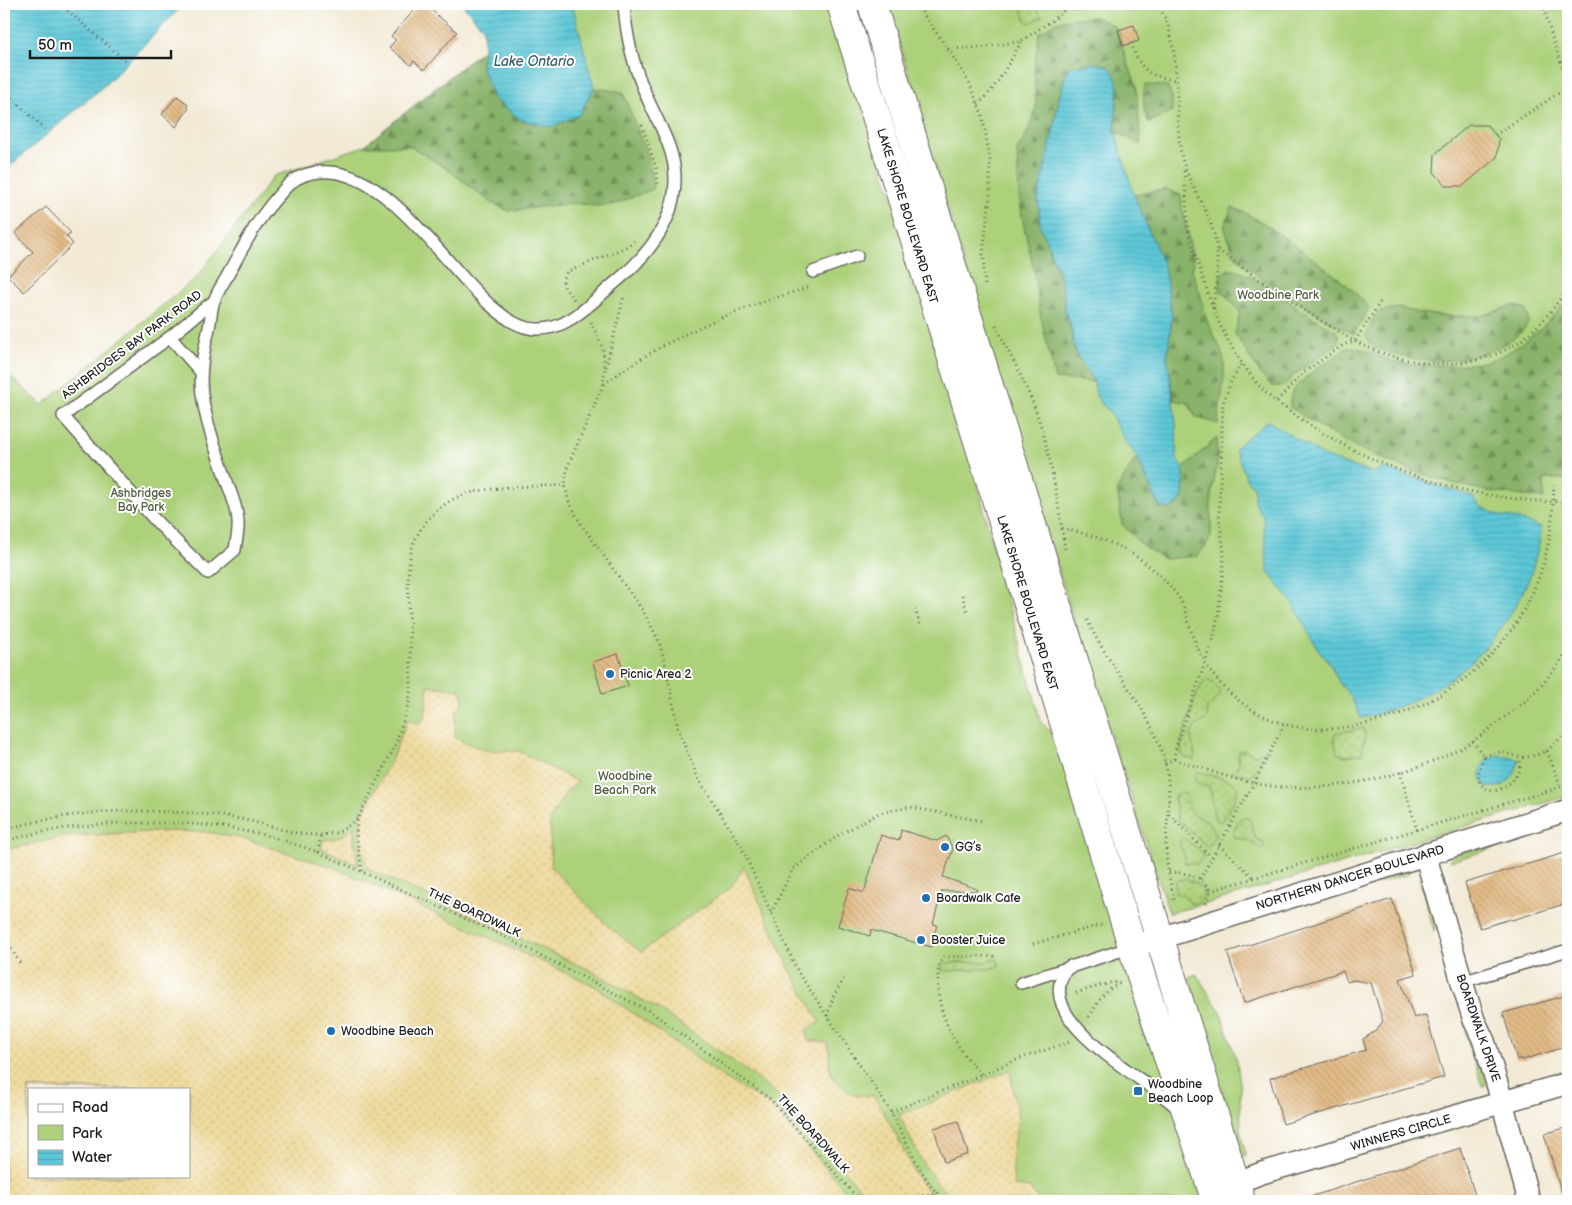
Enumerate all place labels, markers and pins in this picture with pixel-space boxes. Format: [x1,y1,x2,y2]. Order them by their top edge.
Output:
place label: Picnic Area 2 [620,667,692,682]
marker: Picnic Area 2 [604,668,616,680]
place label: GG’s [955,840,981,855]
marker: GG’s [939,841,951,853]
place label: Boardwalk Cafe [936,891,1021,906]
marker: Boardwalk Cafe [920,892,932,904]
place label: Booster Juice [931,933,1005,948]
marker: Booster Juice [915,934,927,946]
place label: Woodbine Beach [341,1024,434,1039]
marker: Woodbine Beach [325,1025,337,1037]
place label: Woodbine Beach Loop [1148,1077,1214,1106]
marker: Woodbine Beach Loop [1132,1085,1144,1097]

